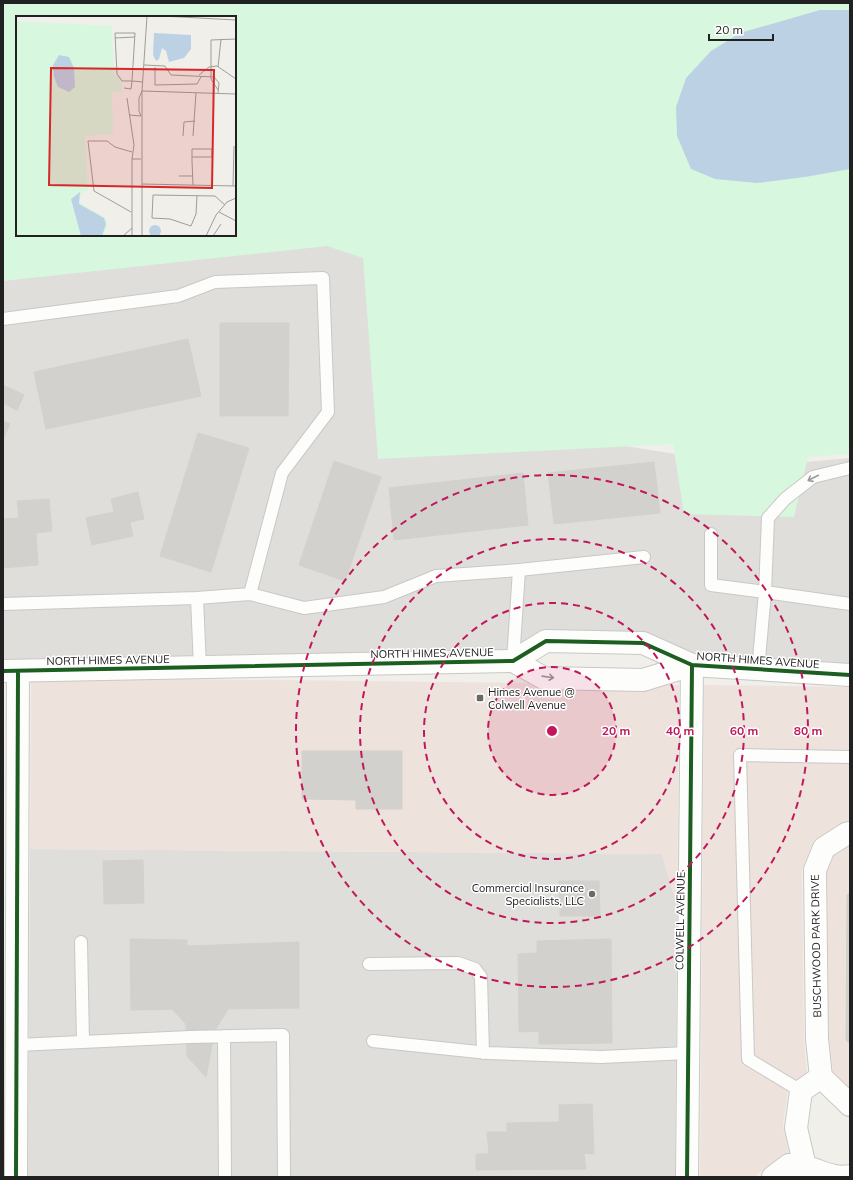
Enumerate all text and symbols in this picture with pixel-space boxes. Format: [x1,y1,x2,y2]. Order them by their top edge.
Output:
inset map [16,16,236,236]
scale bar [709,16,773,42]
text: 20 m [715,22,743,37]
one-way arrow [807,475,819,482]
street label: NORTH HIMES AVENUE [370,645,494,661]
street label: NORTH HIMES AVENUE [696,649,820,671]
street label: NORTH HIMES AVENUE [46,652,170,668]
one-way arrow [541,673,554,681]
place label: Himes Avenue @ Colwell Avenue [488,685,575,712]
marker: Himes Avenue @ Colwell Avenue [475,693,485,703]
text: 20 m [602,723,630,738]
text: 40 m [666,723,694,738]
text: 60 m [730,723,758,738]
text: 80 m [794,723,822,738]
centre of rings [545,724,559,738]
street label: COLWELL AVENUE [672,872,688,970]
street label: BUSCHWOOD PARK DRIVE [808,874,824,1018]
place label: Commercial Insurance Specialists, LLC [472,881,584,908]
marker: Commercial Insurance Specialists, LLC [587,889,597,899]

